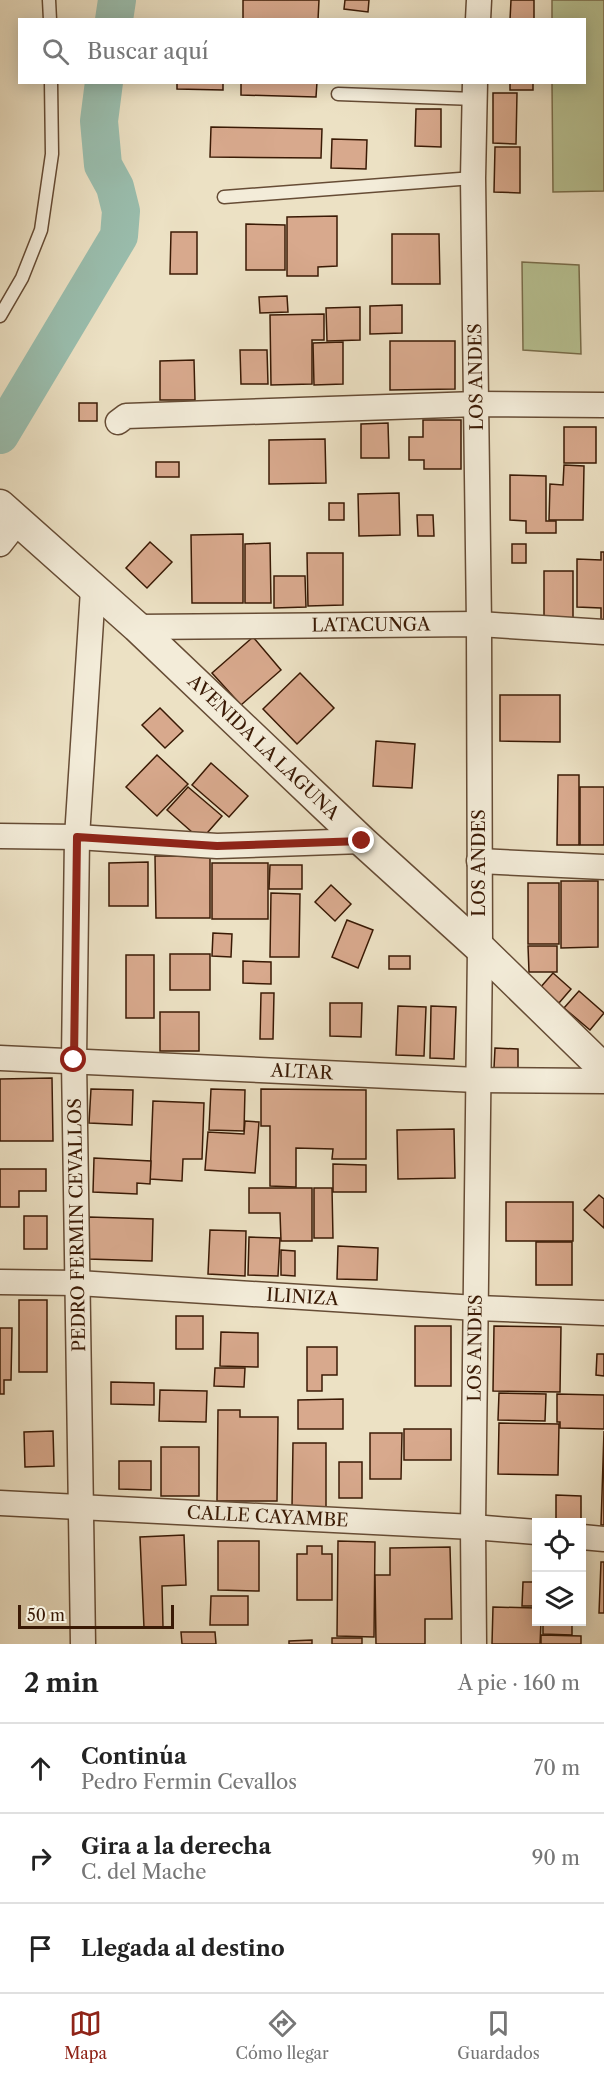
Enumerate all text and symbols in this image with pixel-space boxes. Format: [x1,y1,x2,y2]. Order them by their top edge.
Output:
search box [18,18,586,84]
icon: search [39,35,72,68]
text: Buscar aquí [87,38,209,65]
street label: LOS ANDES [464,323,488,431]
street label: LATACUNGA [311,613,431,636]
street label: AVENIDA LA LAGUNA [182,669,344,825]
street label: LOS ANDES [468,809,490,917]
route end [348,827,374,853]
route start [60,1046,86,1072]
street label: ALTAR [269,1059,334,1084]
street label: PEDRO FERMIN CEVALLOS [64,1098,90,1352]
street label: ILINIZA [266,1284,340,1310]
street label: LOS ANDES [464,1294,487,1402]
street label: CALLE CAYAMBE [186,1501,349,1532]
map controls [532,1518,586,1626]
button: locate [532,1518,586,1572]
button: layers [532,1572,586,1626]
scale bar [18,1602,174,1630]
text: 50 m [27,1605,65,1625]
text: 2 min [24,1667,99,1699]
text: A pie · 160 m [458,1671,580,1695]
text: Continúa [81,1743,187,1770]
icon: ahead [24,1752,57,1785]
text: 70 m [534,1756,580,1780]
text: Pedro Fermin Cevallos [81,1770,297,1794]
text: Gira a la derecha [81,1833,271,1860]
icon: right [24,1842,57,1875]
text: 90 m [532,1846,580,1870]
text: C. del Mache [81,1860,206,1884]
icon: arrive [24,1932,57,1965]
text: Llegada al destino [81,1935,285,1962]
tab: Mapa [64,2007,107,2063]
tab: Cómo llegar [236,2007,329,2063]
tab: Guardados [457,2007,540,2063]

